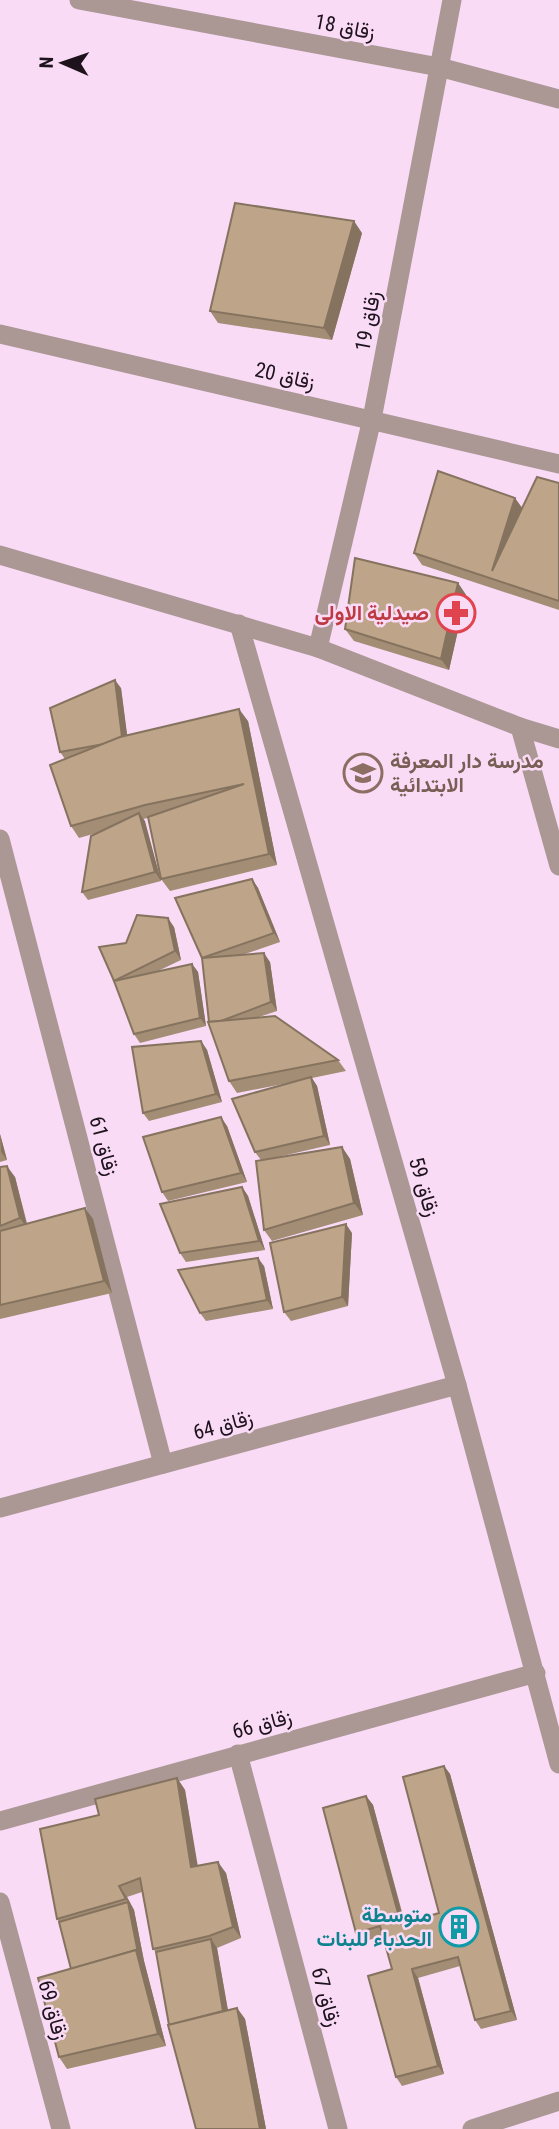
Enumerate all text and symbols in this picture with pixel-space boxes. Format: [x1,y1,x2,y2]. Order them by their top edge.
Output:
street label: زقاق 18 [313,9,377,46]
north arrow [28,28,98,98]
text: N [35,56,58,69]
street label: زقاق 19 [350,289,387,353]
street label: زقاق 20 [252,357,317,396]
pharmacy icon: صيدلية الاولى [435,592,477,634]
place label: صيدلية الاولى [315,601,429,626]
place label: مدرسة دار المعرفة الابتدائية [390,749,544,797]
school or university icon: مدرسة دار المعرفة الابتدائية [342,752,384,794]
street label: زقاق 61 [84,1113,123,1179]
street label: زقاق 59 [403,1154,444,1220]
street label: زقاق 64 [190,1406,256,1445]
street label: زقاق 66 [229,1705,295,1744]
place label: متوسطة الحدباء للبنات [317,1903,432,1951]
building icon: متوسطة الحدباء للبنات [438,1906,480,1948]
street label: زقاق 67 [306,1964,345,2030]
street label: زقاق 69 [33,1977,72,2043]

